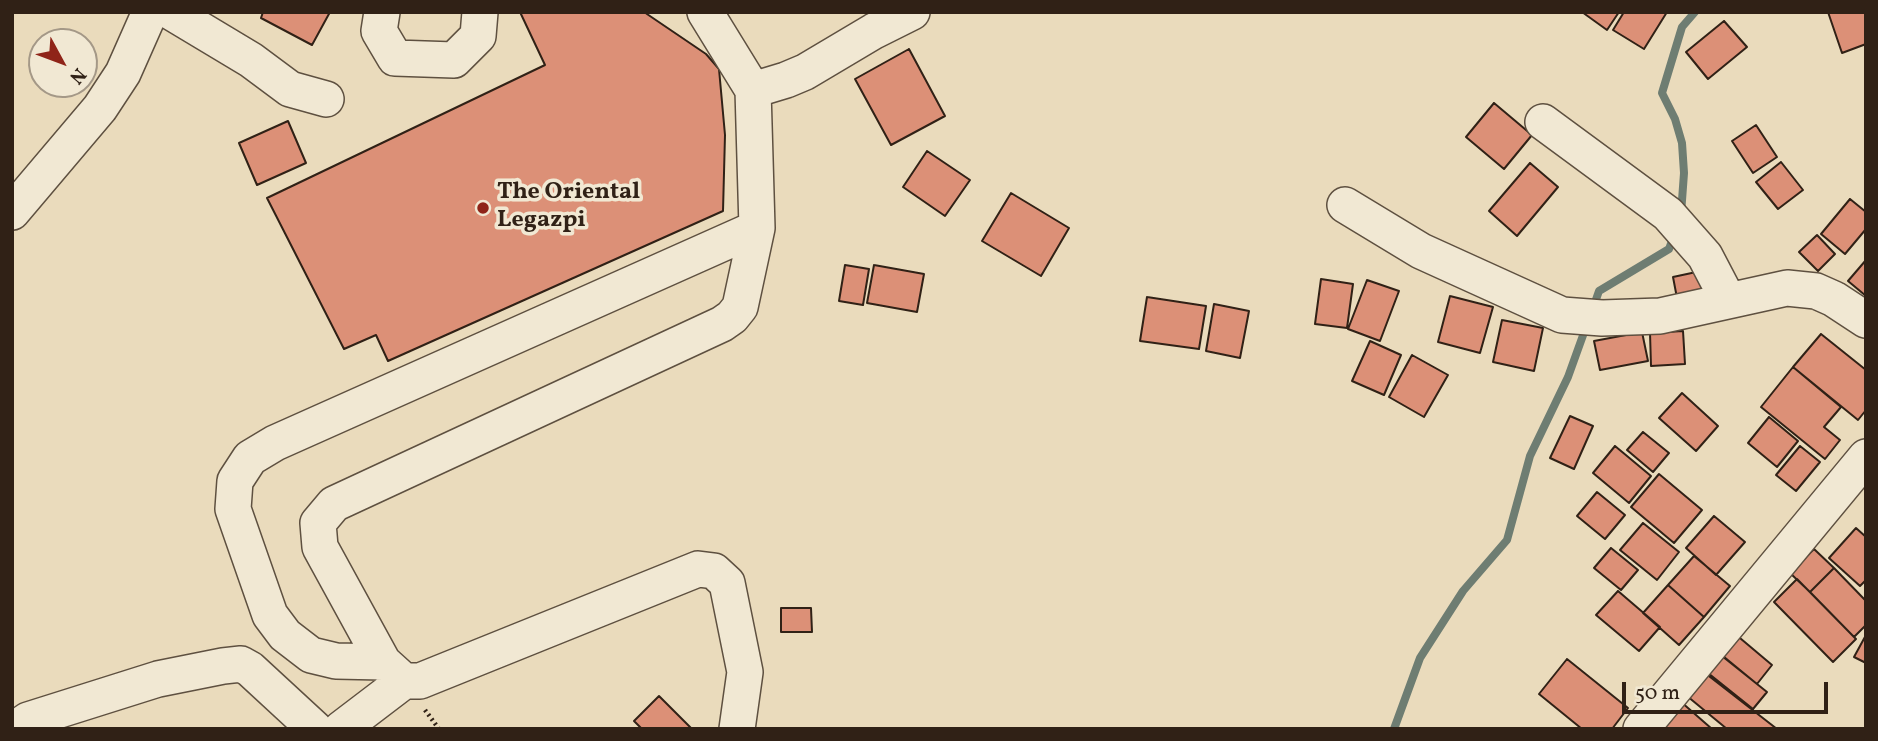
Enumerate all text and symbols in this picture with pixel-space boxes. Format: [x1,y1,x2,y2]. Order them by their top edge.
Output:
north arrow [28,28,98,98]
text: N [63,62,92,89]
place label: The Oriental Legazpi [497,180,640,236]
marker: The Oriental Legazpi [475,200,491,216]
scale bar [1626,668,1832,712]
text: 50 m [1635,679,1680,708]

